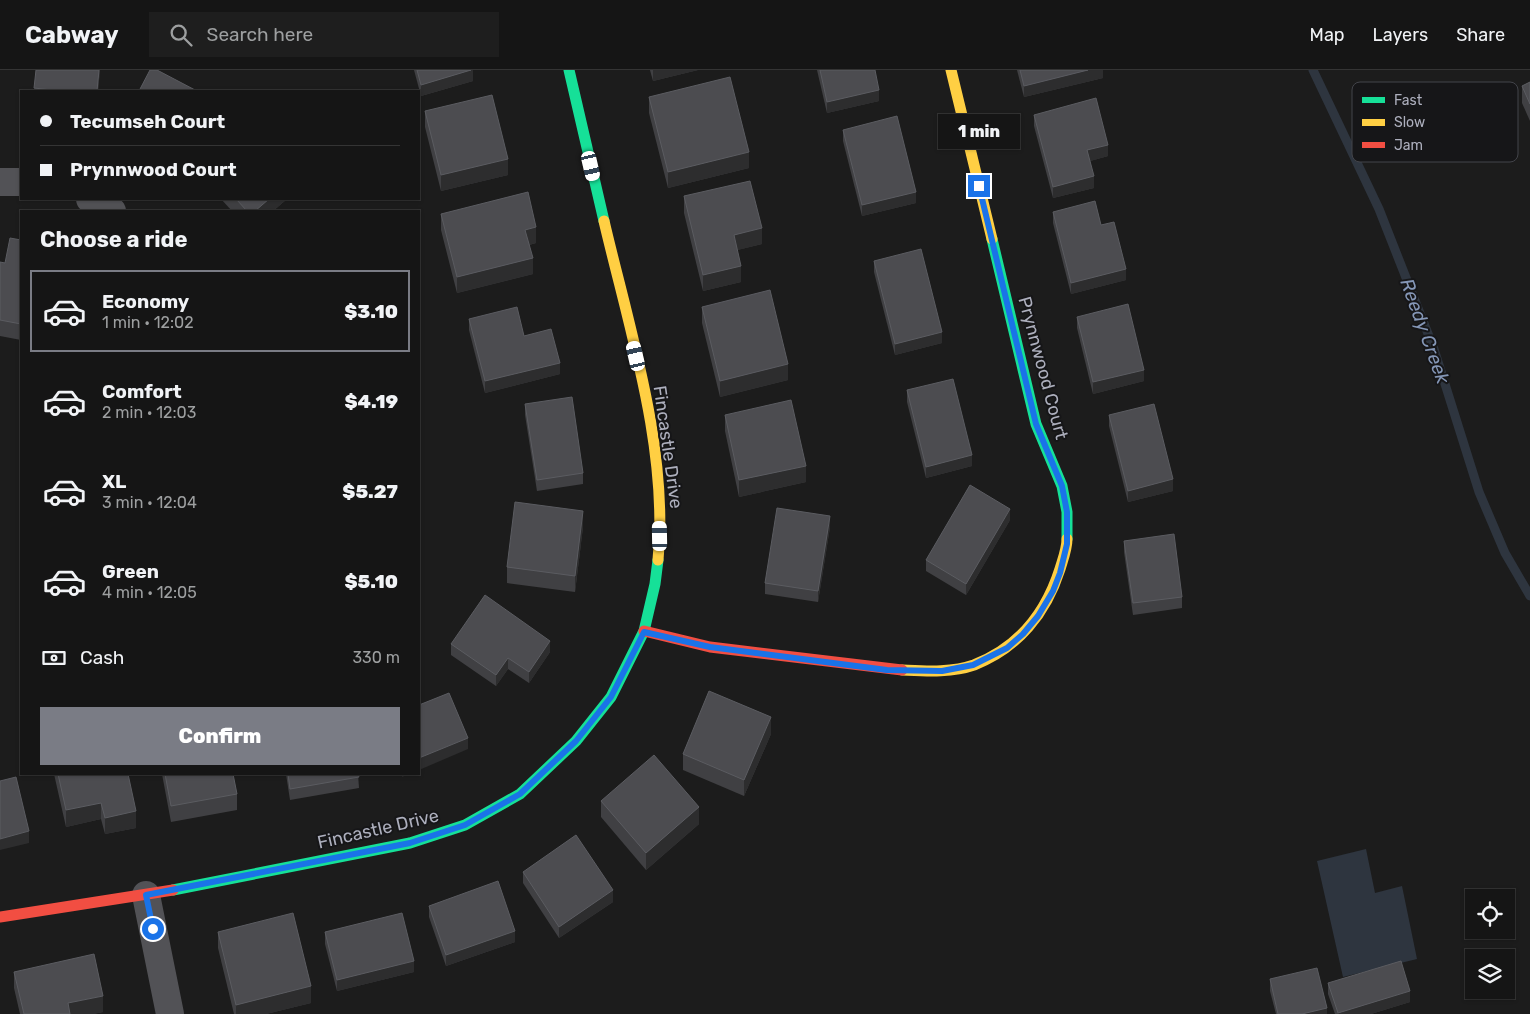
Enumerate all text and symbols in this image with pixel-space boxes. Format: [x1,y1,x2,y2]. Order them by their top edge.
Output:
search box [149,12,499,57]
text: Cabway [25,21,119,49]
icon: search [167,21,195,49]
text: Search here [207,23,313,46]
text: Map [1310,24,1345,46]
text: Layers [1373,24,1428,46]
text: Share [1456,24,1505,46]
legend [1352,82,1518,162]
text: Fast [1394,92,1423,109]
text: Tecumseh Court [70,110,225,133]
callout: 1 min [938,114,1020,148]
text: Slow [1394,114,1425,131]
text: 1 min [958,122,1000,141]
text: Jam [1394,137,1423,154]
car [580,150,601,182]
text: Prynnwood Court [70,158,237,181]
route end [968,175,990,197]
text: Choose a ride [40,226,187,253]
water label: Reedy Creek [1395,275,1455,387]
icon: car [42,289,87,334]
text: Economy [102,290,189,313]
street label: Prynnwood Court [1013,294,1073,442]
text: $3.10 [344,300,398,323]
text: 1 min · 12:02 [102,313,194,332]
car [625,340,646,372]
icon: car [42,379,87,424]
text: Comfort [102,380,182,403]
street label: Fincastle Drive [648,384,688,510]
text: $4.19 [344,390,398,413]
text: 2 min · 12:03 [102,403,196,422]
icon: car [42,469,87,514]
text: XL [102,470,126,493]
text: $5.27 [342,480,398,503]
text: 3 min · 12:04 [102,493,197,512]
car [652,521,667,551]
icon: car [42,559,87,604]
text: Green [102,560,159,583]
text: $5.10 [345,570,398,593]
text: 4 min · 12:05 [102,583,197,602]
icon: cash [40,644,68,672]
text: Cash [80,646,124,669]
text: 330 m [352,648,400,667]
button: Confirm [40,707,400,765]
street label: Fincastle Drive [315,804,441,854]
map controls [1465,889,1515,999]
button: locate [1465,889,1515,939]
route start [142,918,164,940]
button: layers [1465,949,1515,999]

